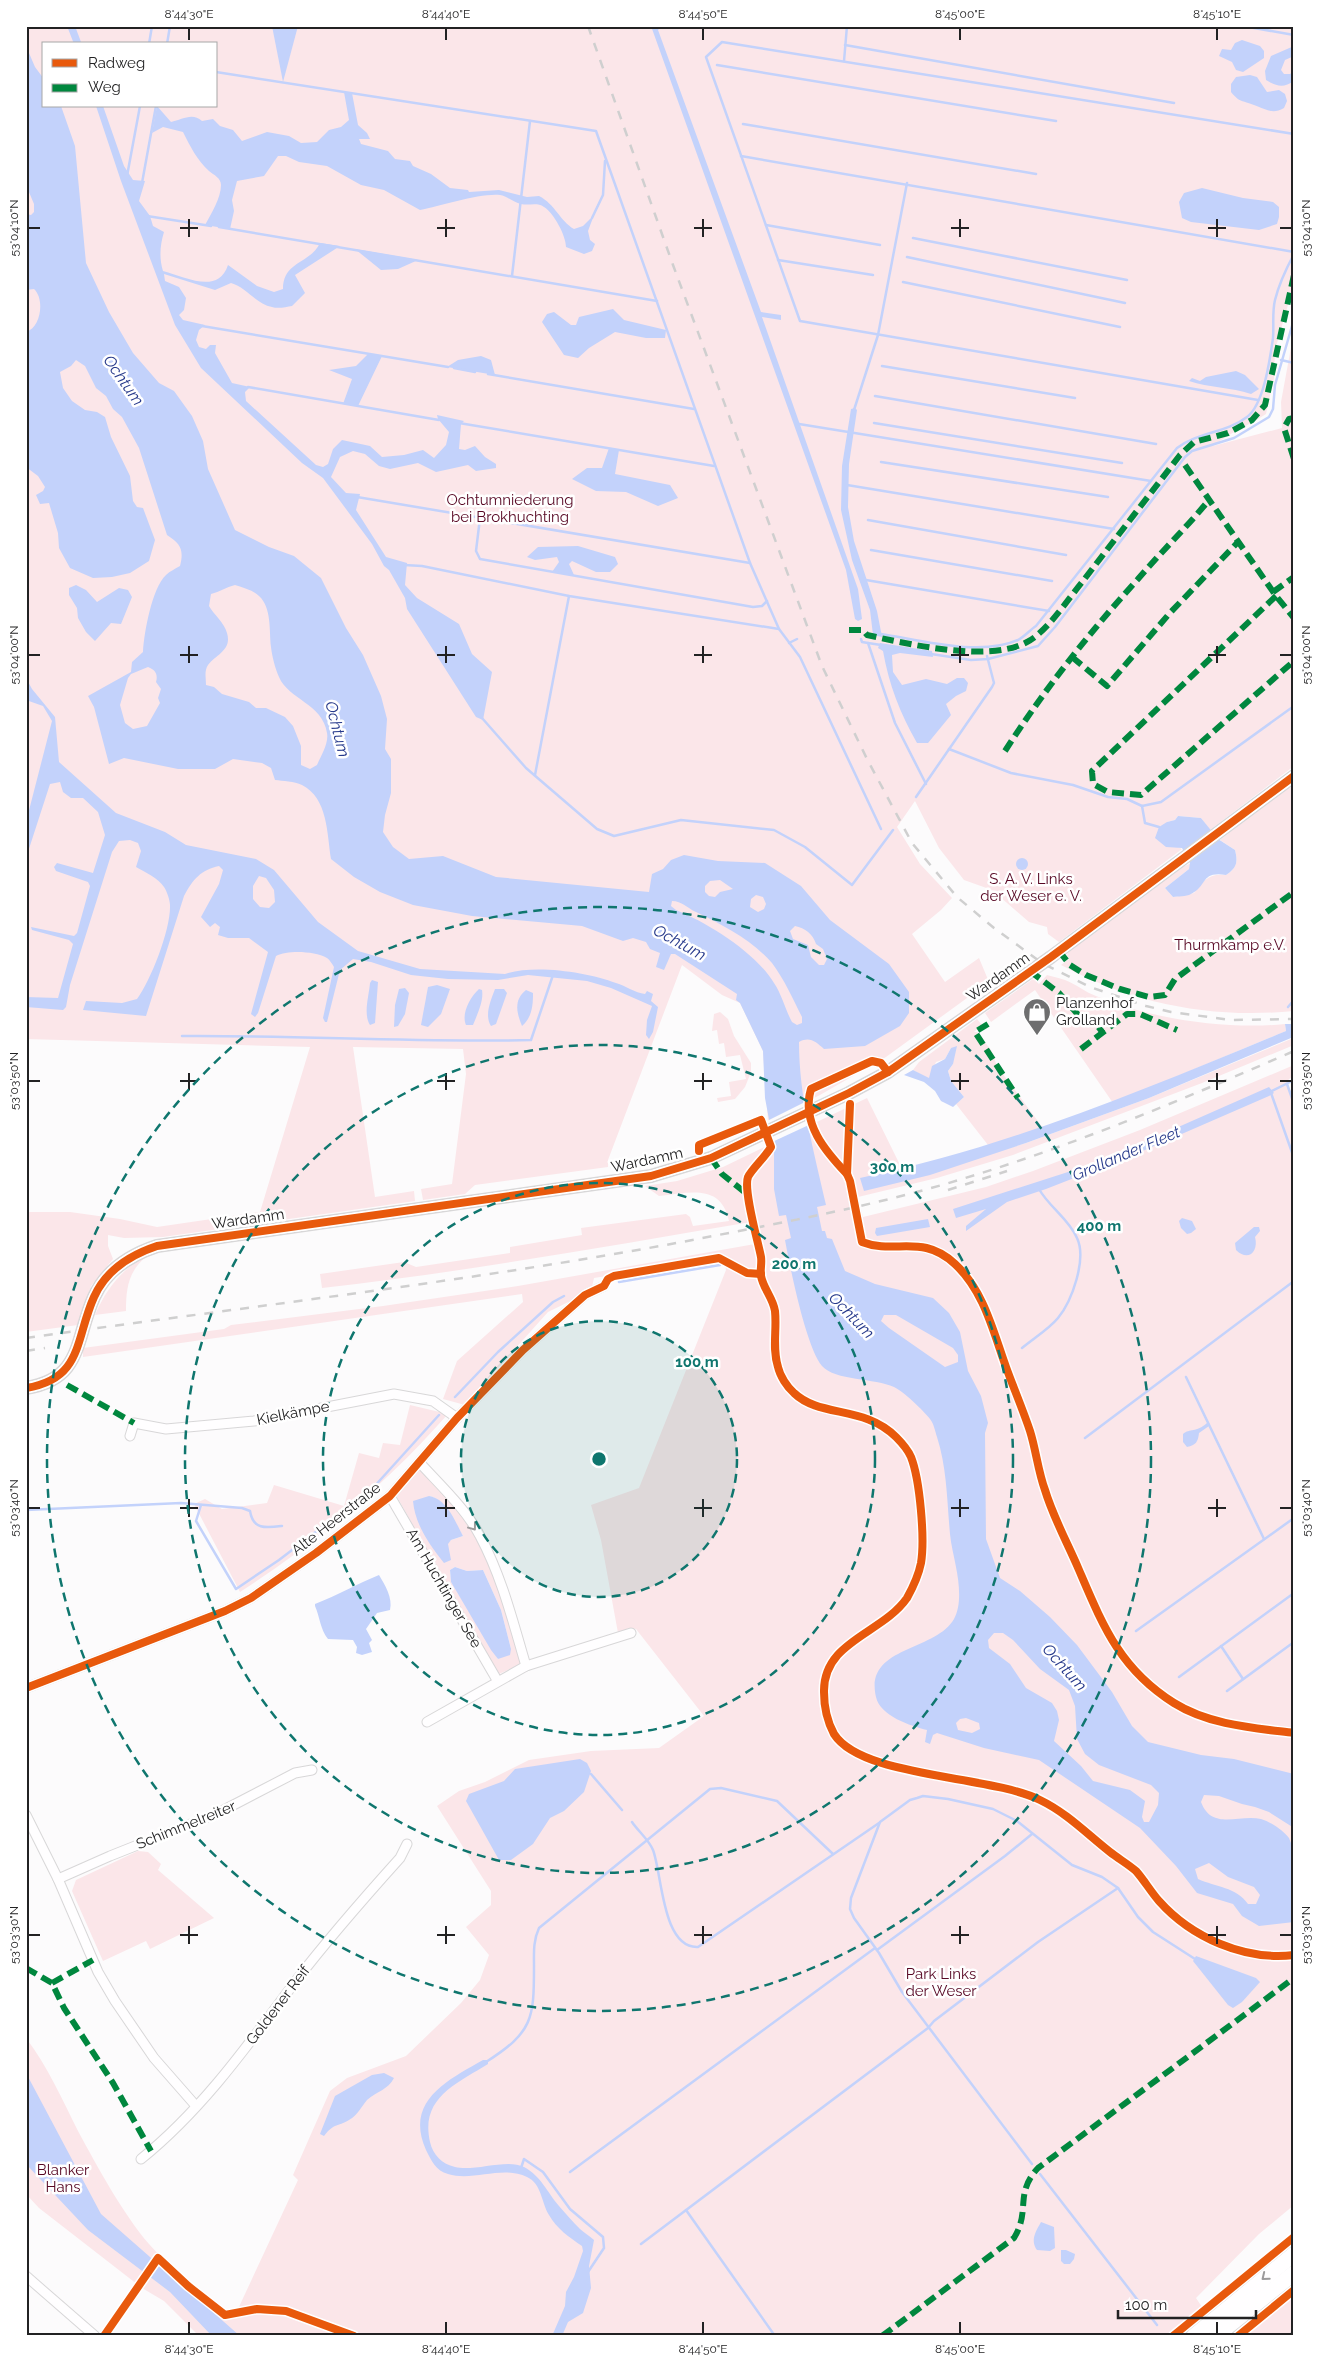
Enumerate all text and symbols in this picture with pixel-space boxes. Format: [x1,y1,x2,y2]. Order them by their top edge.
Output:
text: 8°44'30"E [164,7,214,21]
text: 8°44'40"E [422,7,470,21]
text: 8°44'50"E [678,7,728,21]
text: 8°45'00"E [935,7,985,21]
text: 8°45'10"E [1193,7,1241,21]
legend [42,42,218,108]
text: Radweg [88,54,145,72]
text: Weg [88,78,121,96]
text: 53°04'10"N [7,199,21,257]
text: 53°04'10"N [1299,199,1313,257]
water label: Ochtum [99,351,148,409]
park label: Ochtumniederung bei Brokhuchting [446,491,574,526]
text: 53°04'00"N [7,625,21,685]
text: 53°04'00"N [1299,625,1313,685]
water label: Ochtum [321,699,354,759]
park label: S. A. V. Links der Weser e. V. [980,870,1082,905]
water label: Ochtum [650,920,709,965]
park label: Thurmkamp e.V. [1174,936,1286,954]
street label: Wardamm [963,949,1033,1005]
place label: Planzenhof Grolland [1056,994,1135,1029]
shop icon: Planzenhof Grolland [1022,997,1052,1036]
text: 53°03'50"N [7,1052,21,1110]
text: 53°03'50"N [1299,1052,1313,1110]
water label: Grollander Fleet [1069,1122,1184,1185]
street label: Wardamm [609,1144,685,1176]
text: 300 m [870,1158,914,1176]
street label: Wardamm [211,1205,285,1233]
text: 400 m [1077,1217,1121,1235]
text: 200 m [772,1255,816,1273]
water label: Ochtum [825,1288,878,1342]
text: 100 m [675,1353,719,1371]
street label: Kielkämpe [255,1397,331,1429]
centre of rings [590,1450,608,1468]
street label: Alte Heerstraße [288,1478,384,1559]
text: 53°03'40"N [7,1479,21,1537]
text: 53°03'40"N [1299,1479,1313,1537]
one-way arrow [468,1521,476,1530]
street label: Am Huchtinger See [402,1525,486,1651]
water label: Ochtum [1038,1640,1091,1695]
street label: Schimmelreiter [134,1797,239,1853]
text: 53°03'30"N [7,1906,21,1964]
text: 53°03'30"N [1299,1906,1313,1964]
street label: Goldener Reif [242,1961,314,2048]
park label: Park Links der Weser [905,1965,977,2000]
park label: Blanker Hans [37,2161,90,2196]
one-way arrow [1262,2272,1271,2280]
scale bar [1118,2287,1255,2319]
text: 100 m [1125,2296,1167,2314]
text: 8°44'30"E [164,2342,214,2356]
text: 8°44'40"E [422,2342,470,2356]
text: 8°44'50"E [678,2342,728,2356]
text: 8°45'00"E [935,2342,985,2356]
text: 8°45'10"E [1193,2342,1241,2356]

